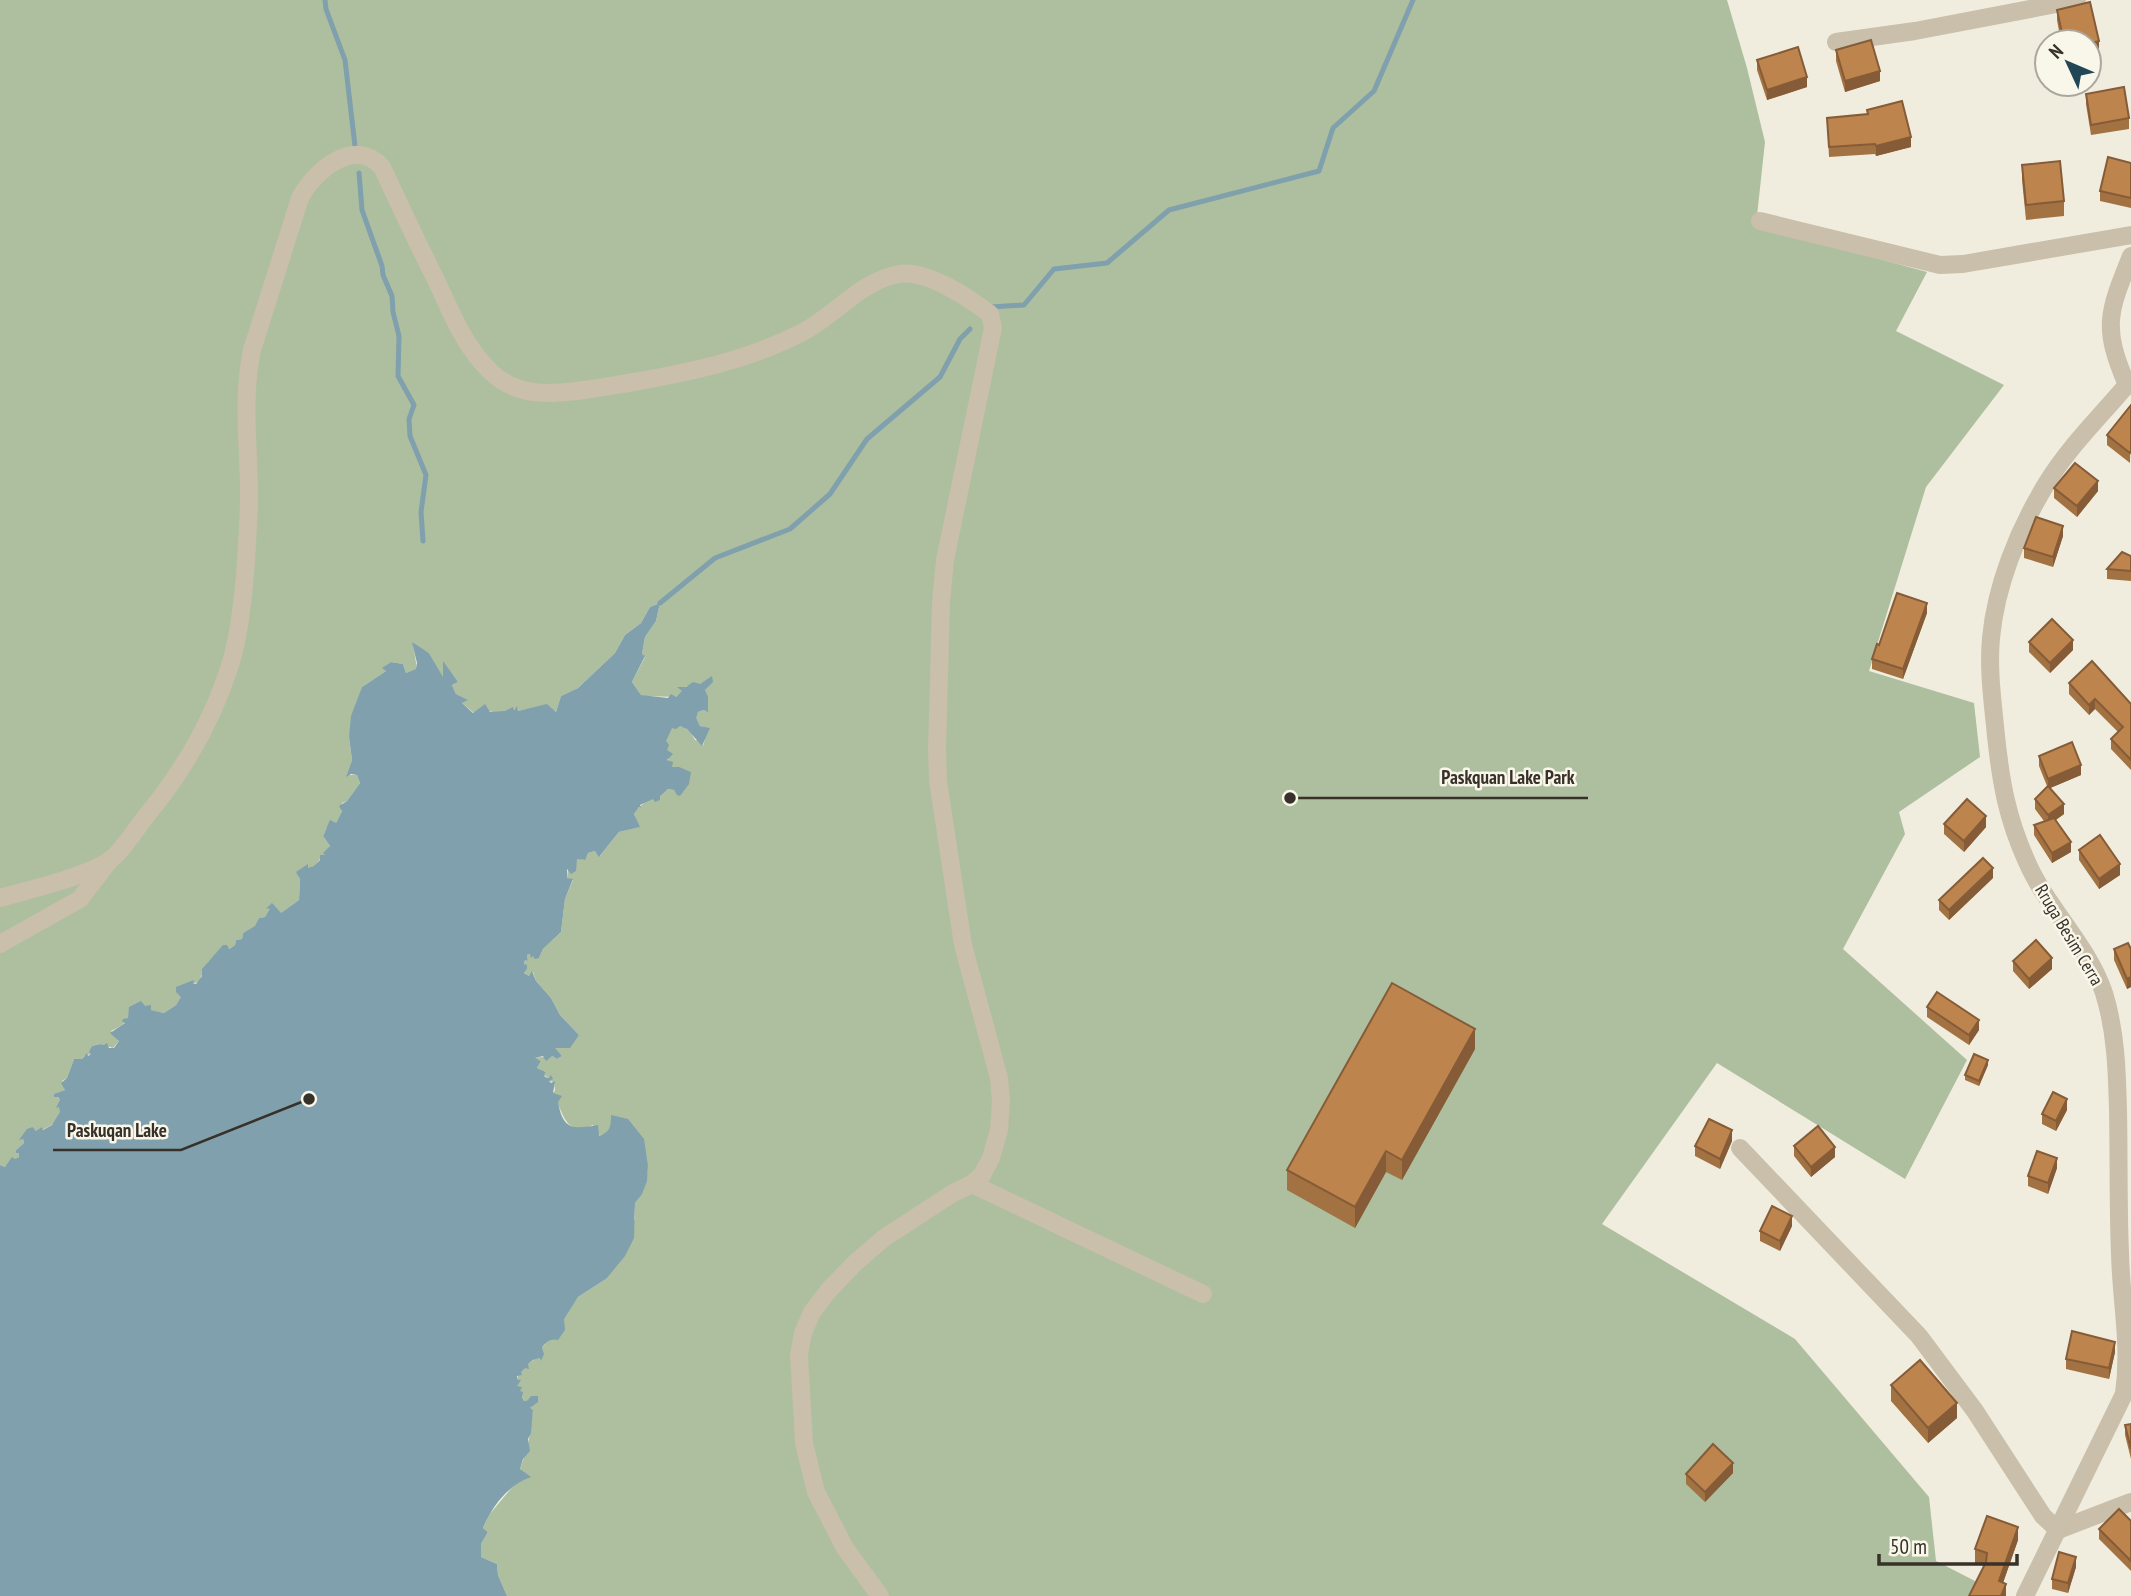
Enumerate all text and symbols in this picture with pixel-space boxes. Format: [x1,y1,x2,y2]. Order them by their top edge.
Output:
north arrow [2033,28,2103,98]
text: N [2044,39,2068,63]
callout: Paskquan Lake Park [1427,758,1588,798]
text: Paskquan Lake Park [1441,765,1575,789]
street label: Rruga Besim Cerra [2030,880,2109,989]
callout: Paskuqan Lake [53,1110,181,1150]
text: Paskuqan Lake [67,1118,167,1142]
scale bar [1879,1522,2017,1566]
text: 50 m [1890,1533,1927,1560]

